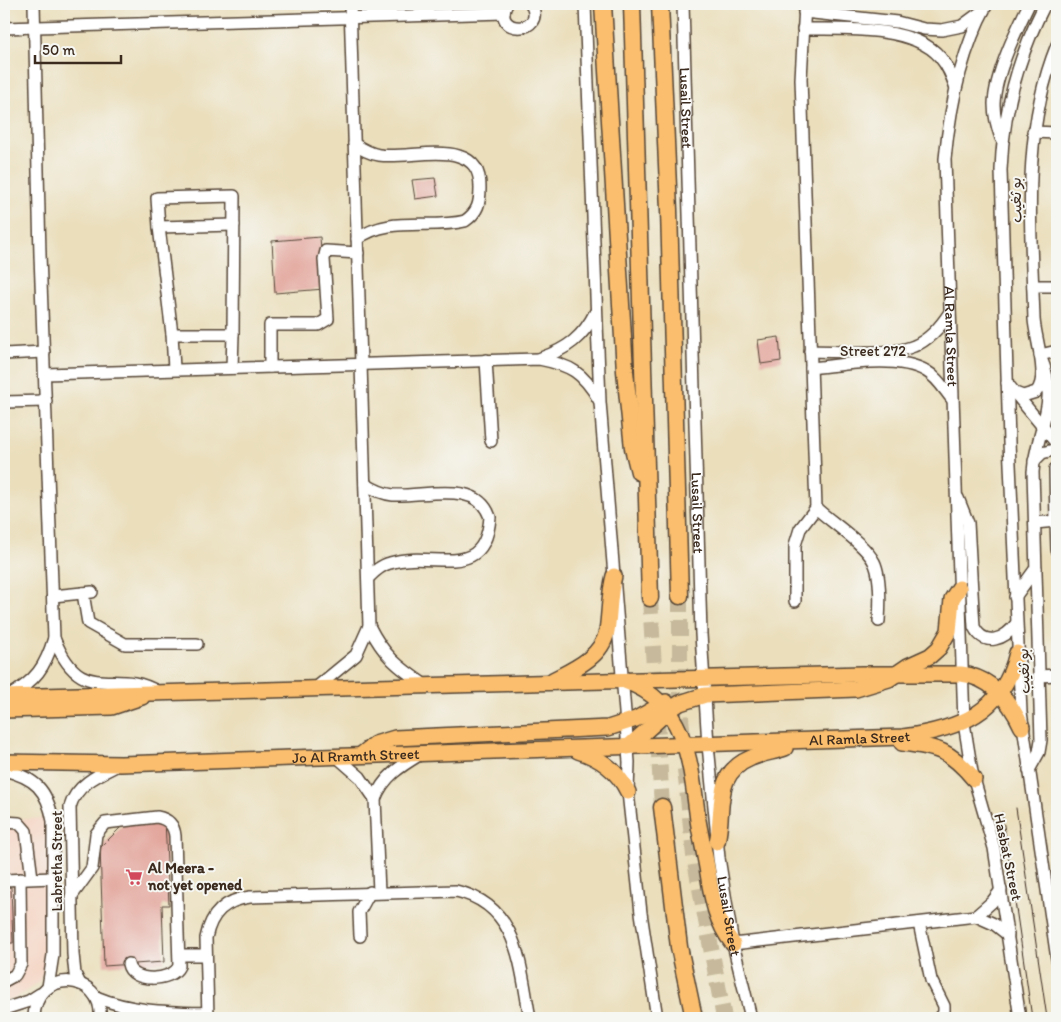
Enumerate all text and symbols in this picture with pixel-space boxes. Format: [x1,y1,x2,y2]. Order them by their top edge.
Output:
scale bar [35,32,121,64]
text: 50 m [42,41,75,59]
street label: Lusail Street [676,67,696,149]
street label: بو ثغيب [1007,177,1025,223]
street label: Al Ramla Street [940,285,962,387]
street label: Street 272 [840,342,906,360]
street label: Lusail Street [687,472,708,554]
street label: بو ثغيب [1014,648,1034,694]
street label: Al Ramla Street [809,727,912,749]
street label: Jo Al Rramth Street [292,745,420,767]
street label: Labretha Street [48,810,66,911]
street label: Hasbat Street [990,812,1026,903]
place label: Al Meera - not yet opened [147,859,243,895]
supermarket icon: Al Meera - not yet opened [124,867,144,887]
street label: Lusail Street [713,875,745,959]

